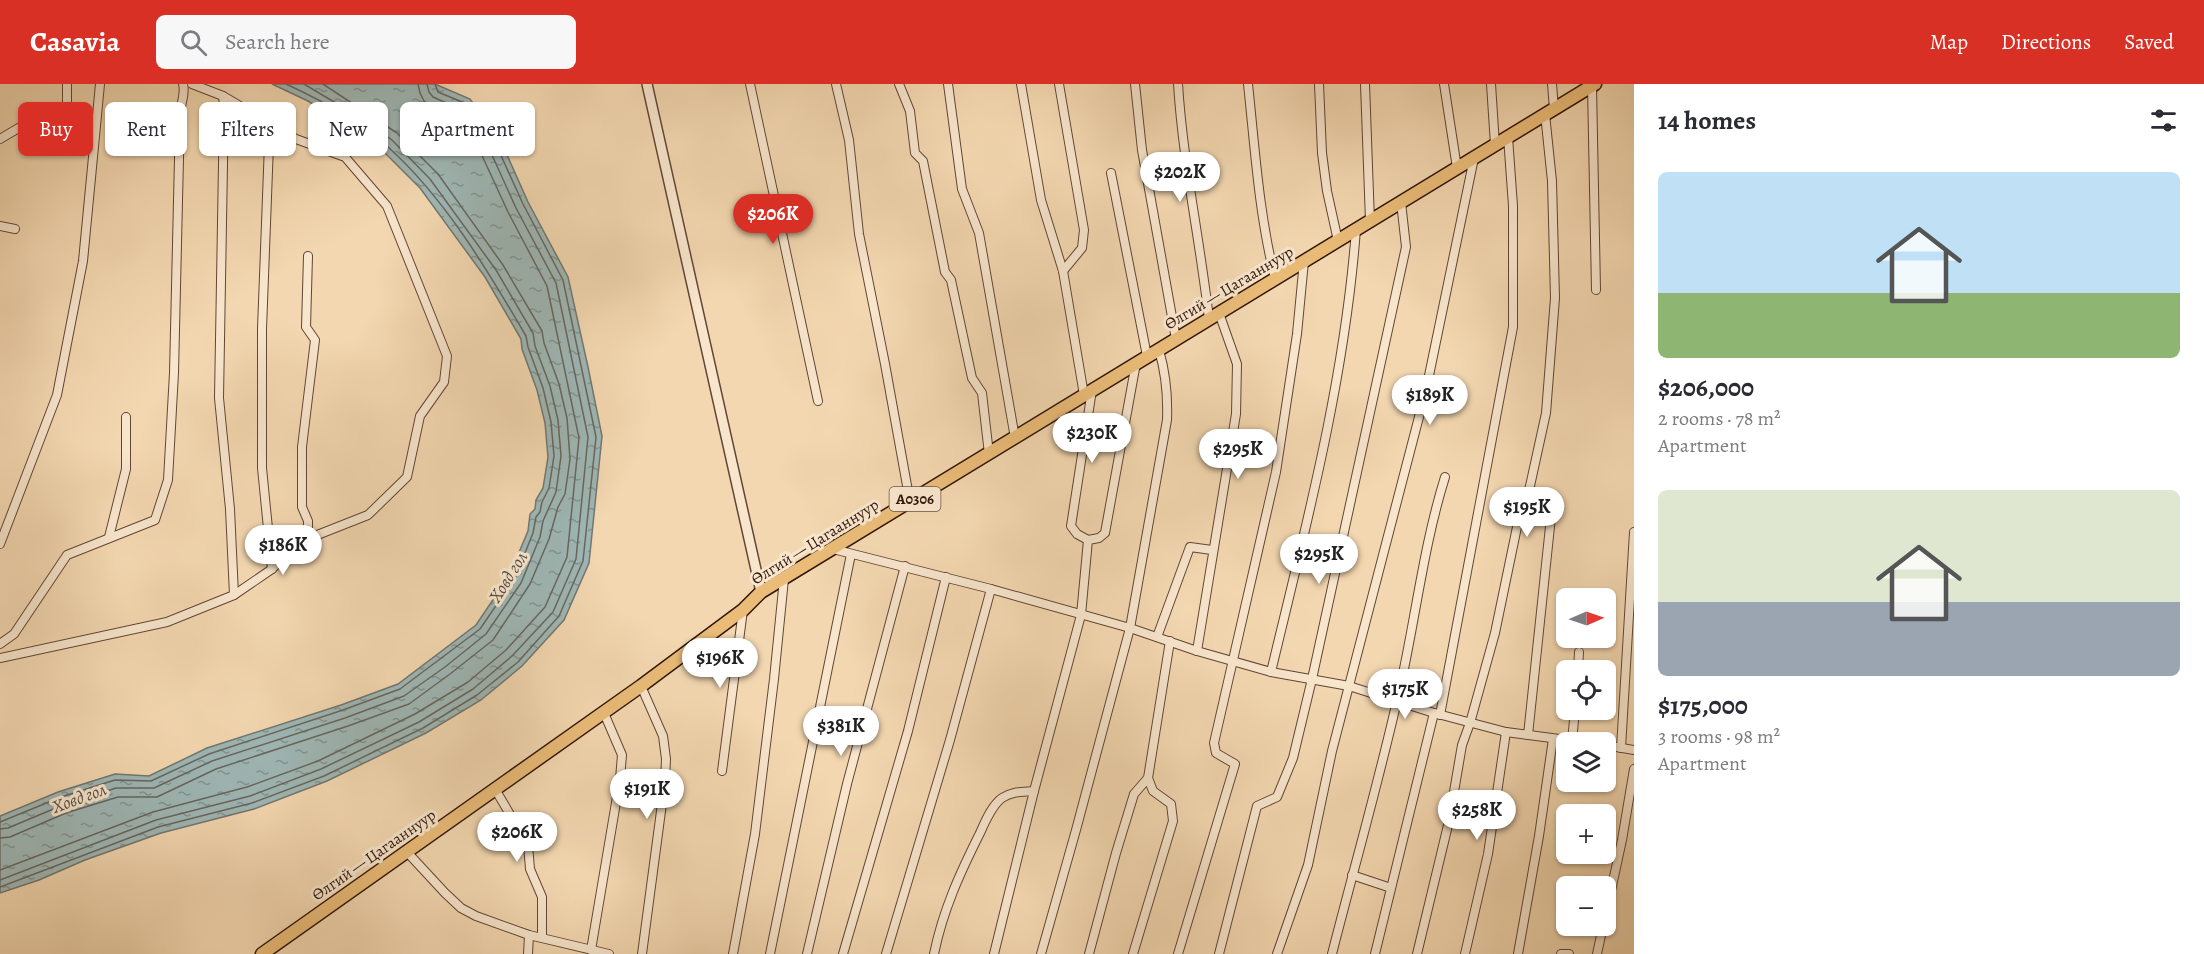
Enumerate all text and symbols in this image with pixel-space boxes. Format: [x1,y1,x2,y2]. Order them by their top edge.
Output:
search box [156,15,576,69]
text: Casavia [30,23,120,61]
icon: search [177,26,210,59]
text: Search here [225,27,330,57]
text: Map [1930,28,1968,56]
text: Directions [2001,28,2091,56]
text: Saved [2124,28,2174,56]
chip: Buy [18,102,93,156]
chip: Rent [105,102,187,156]
chip: Filters [199,102,296,156]
chip: New [308,102,388,156]
chip: Apartment [400,102,535,156]
text: 14 homes [1658,103,1756,138]
icon: filters [2147,104,2180,137]
pin: $202K [1138,152,1222,203]
text: $202K [1154,158,1206,185]
pin: $206K [731,194,815,245]
text: $206K [747,200,799,227]
icon: home [1865,211,1973,319]
street label: Өлгий — Цагааннуур [1161,241,1297,335]
text: $206,000 [1658,370,1754,405]
pin: $189K [1388,375,1472,426]
text: $189K [1406,381,1454,408]
text: 2 rooms · 78 m² [1658,405,1781,432]
pin: $230K [1050,413,1134,464]
text: $230K [1067,419,1117,446]
pin: $295K [1196,429,1280,480]
text: Apartment [1658,432,1747,459]
text: $295K [1213,435,1263,462]
road number: A0306 [890,487,940,511]
pin: $195K [1485,487,1569,538]
text: $195K [1503,493,1551,520]
street label: Өлгий — Цагааннуур [747,494,883,590]
pin: $186K [241,525,325,576]
icon: home [1865,529,1973,637]
text: $186K [259,531,307,558]
pin: $295K [1277,534,1361,585]
text: $295K [1294,540,1344,567]
water label: Ховд гол [482,547,533,608]
north arrow [1556,588,1616,648]
map controls [1556,588,1616,936]
pin: $196K [678,638,762,689]
text: $196K [696,644,744,671]
button: locate [1556,660,1616,720]
pin: $175K [1363,669,1447,720]
text: $175K [1382,675,1428,702]
text: $175,000 [1658,688,1748,723]
pin: $381K [799,706,883,757]
text: $381K [817,712,865,739]
text: 3 rooms · 98 m² [1658,723,1780,750]
button: layers [1556,732,1616,792]
text: Apartment [1658,750,1747,777]
pin: $191K [605,769,689,820]
text: $191K [624,775,670,802]
water label: Ховд гол [48,777,109,819]
pin: $258K [1435,790,1519,841]
text: $258K [1452,796,1502,823]
street label: Өлгий — Цагааннуур [308,804,440,906]
button: + [1556,804,1616,864]
pin: $206K [475,812,559,863]
text: $206K [491,818,543,845]
button: − [1556,876,1616,936]

